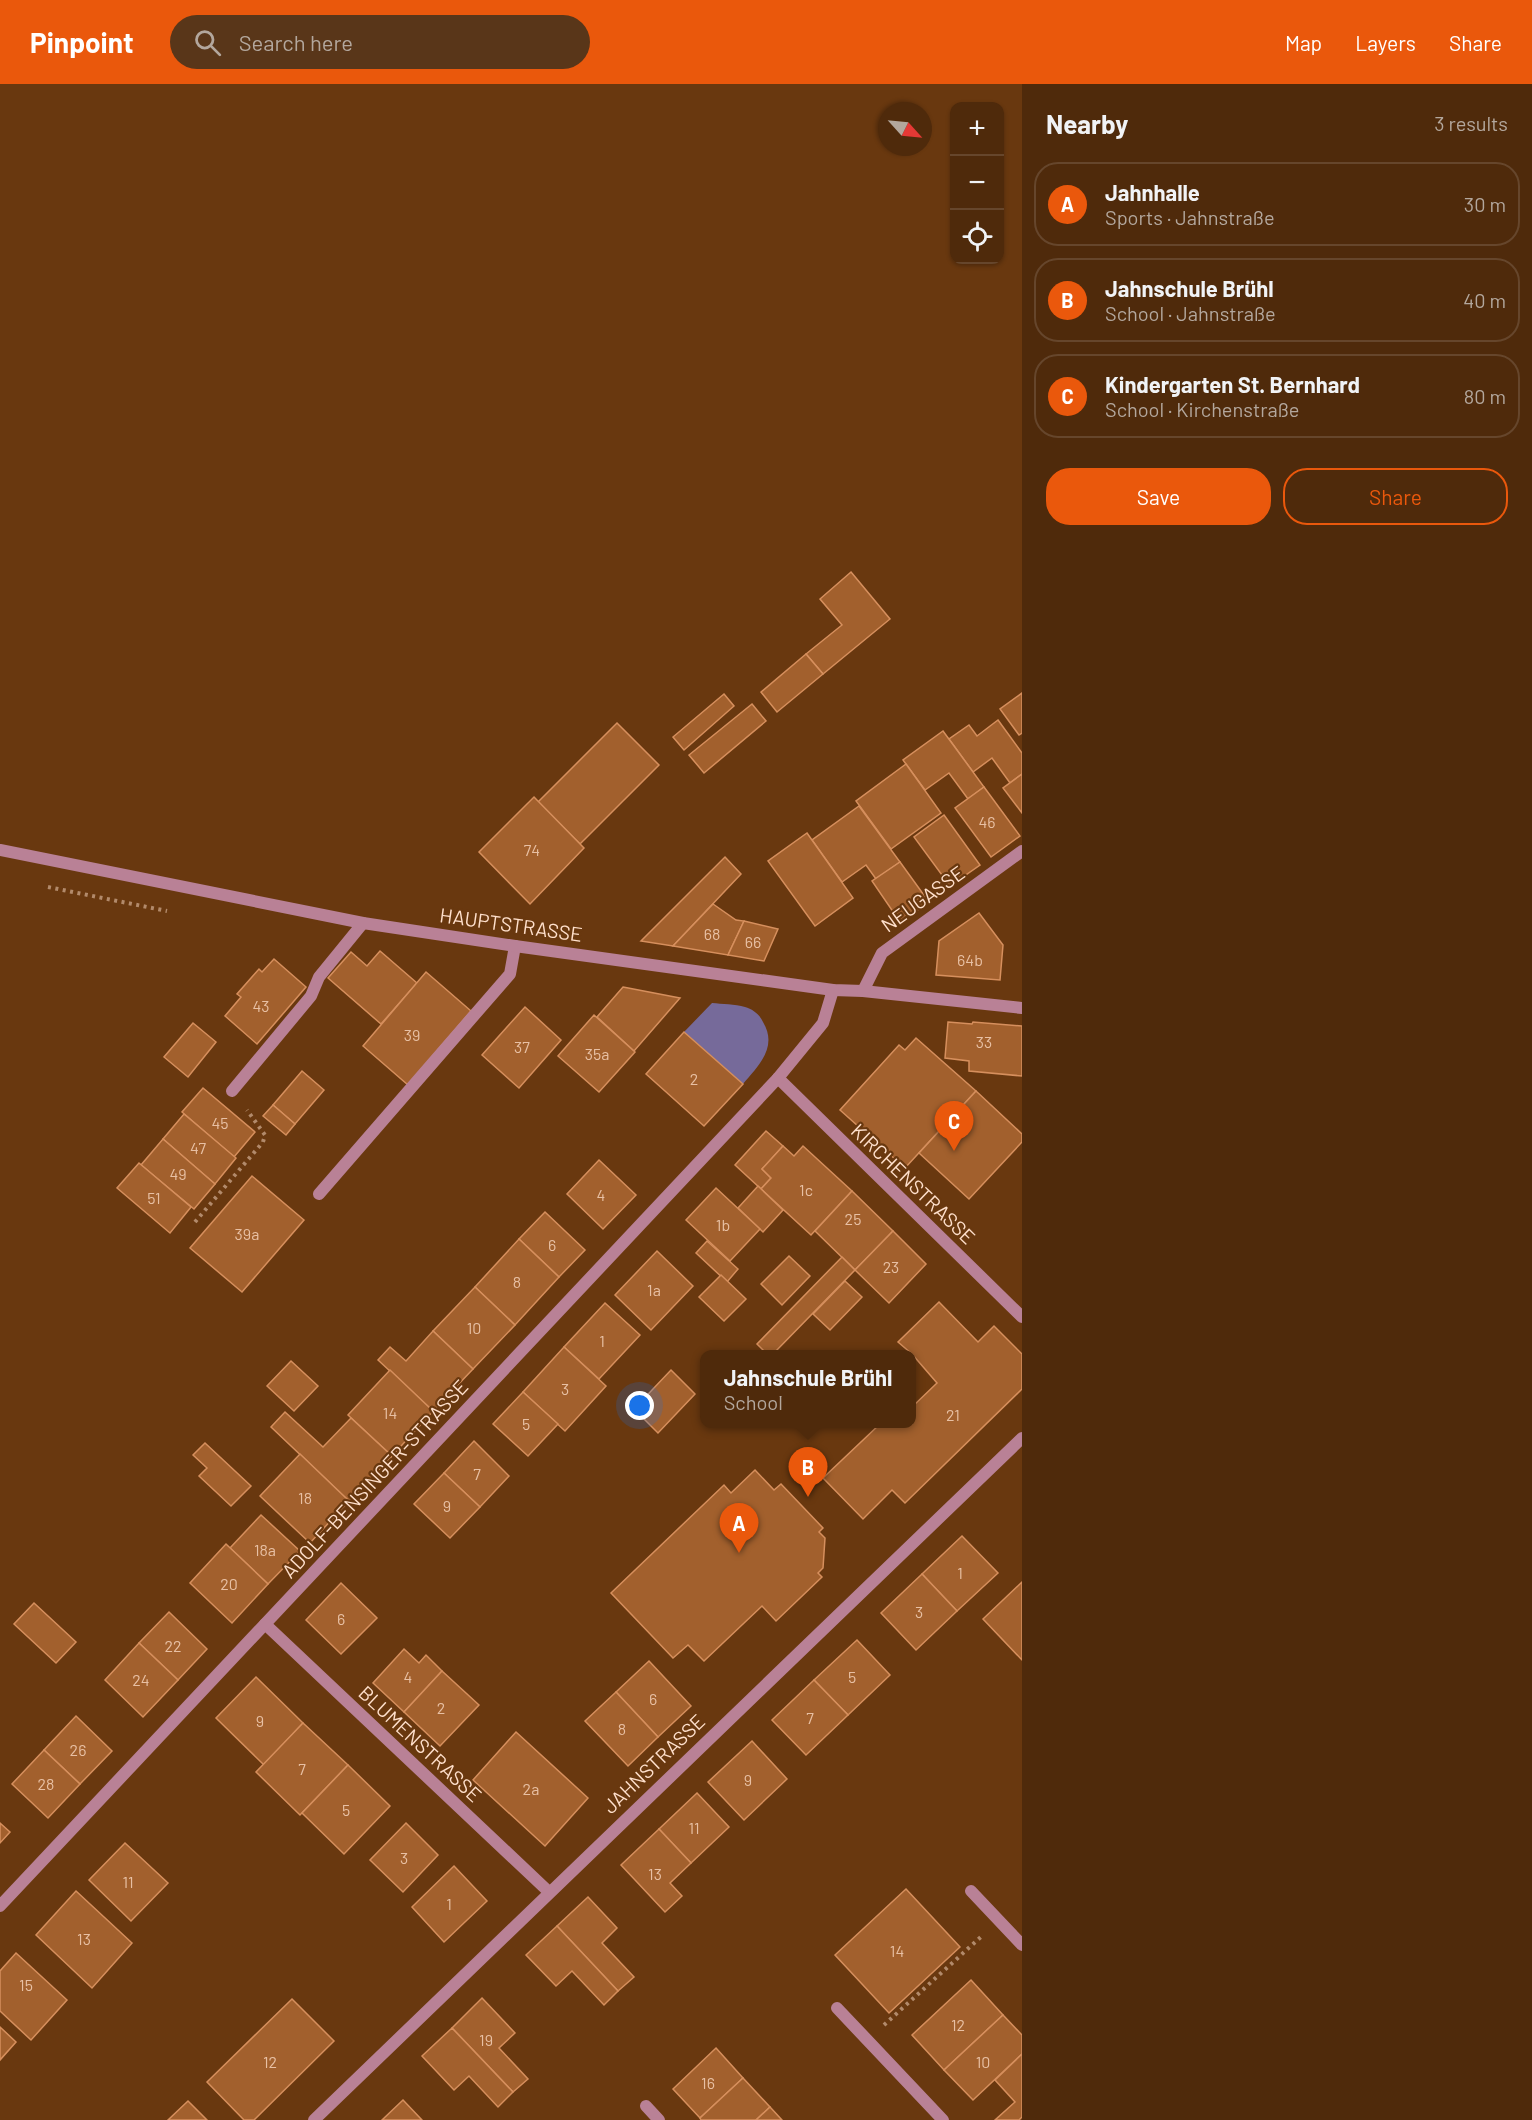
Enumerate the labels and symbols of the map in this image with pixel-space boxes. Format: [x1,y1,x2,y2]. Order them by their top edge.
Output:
north arrow [878,102,932,156]
house number: 46 [978,812,996,831]
house number: 74 [524,840,540,859]
street label: NEUGASSE [876,860,969,936]
street label: HAUPTSTRASSE [438,902,584,946]
house number: 68 [704,924,720,943]
house number: 66 [745,932,761,951]
house number: 64b [957,950,983,969]
house number: 43 [252,996,270,1015]
house number: 39 [404,1025,420,1044]
house number: 33 [976,1032,992,1051]
house number: 37 [514,1037,530,1056]
house number: 35a [585,1044,609,1063]
house number: 2 [690,1069,698,1088]
pin: C [934,1102,974,1151]
house number: 45 [211,1113,229,1132]
street label: KIRCHENSTRASSE [846,1119,980,1249]
house number: 47 [190,1138,206,1157]
house number: 49 [169,1164,187,1183]
house number: 1c [799,1180,813,1199]
house number: 4 [597,1185,605,1204]
house number: 51 [147,1188,161,1207]
house number: 25 [845,1209,861,1228]
house number: 1b [716,1215,730,1234]
house number: 39a [235,1224,259,1243]
house number: 6 [548,1235,556,1254]
house number: 23 [883,1257,899,1276]
house number: 8 [513,1272,521,1291]
house number: 1a [647,1280,661,1299]
house number: 10 [467,1318,481,1337]
house number: 1 [599,1331,605,1350]
street label: ADOLF-BENSINGER-STRASSE [276,1374,472,1582]
house number: 3 [561,1379,569,1398]
your location [625,1391,654,1420]
house number: 14 [383,1403,397,1422]
house number: 21 [946,1405,960,1424]
house number: 5 [522,1414,530,1433]
pin: B [788,1448,828,1497]
house number: 7 [473,1464,481,1483]
house number: 18 [298,1488,312,1507]
house number: 9 [443,1496,451,1515]
pin: A [720,1504,758,1553]
house number: 18a [254,1540,276,1559]
house number: 1 [957,1563,963,1582]
house number: 20 [220,1574,238,1593]
house number: 3 [915,1602,923,1621]
house number: 6 [337,1609,345,1628]
house number: 22 [164,1636,182,1655]
house number: 4 [404,1667,412,1686]
house number: 5 [848,1667,856,1686]
house number: 24 [132,1670,150,1689]
street label: BLUMENSTRASSE [354,1680,487,1806]
house number: 6 [649,1689,657,1708]
house number: 2 [437,1698,445,1717]
house number: 7 [806,1708,814,1727]
street label: JAHNSTRASSE [597,1709,709,1818]
house number: 9 [256,1711,264,1730]
house number: 8 [618,1719,626,1738]
house number: 26 [70,1740,86,1759]
house number: 7 [298,1759,306,1778]
house number: 9 [744,1770,752,1789]
house number: 28 [38,1774,54,1793]
house number: 2a [523,1779,539,1798]
house number: 5 [342,1800,350,1819]
house number: 11 [688,1818,700,1837]
house number: 3 [400,1848,408,1867]
house number: 13 [648,1864,662,1883]
house number: 11 [122,1872,134,1891]
house number: 1 [446,1894,452,1913]
house number: 13 [77,1929,91,1948]
house number: 14 [890,1941,904,1960]
house number: 15 [19,1975,33,1994]
house number: 12 [951,2015,965,2034]
house number: 19 [479,2030,493,2049]
house number: 12 [263,2052,277,2071]
house number: 10 [976,2052,990,2071]
house number: 16 [701,2073,715,2092]

